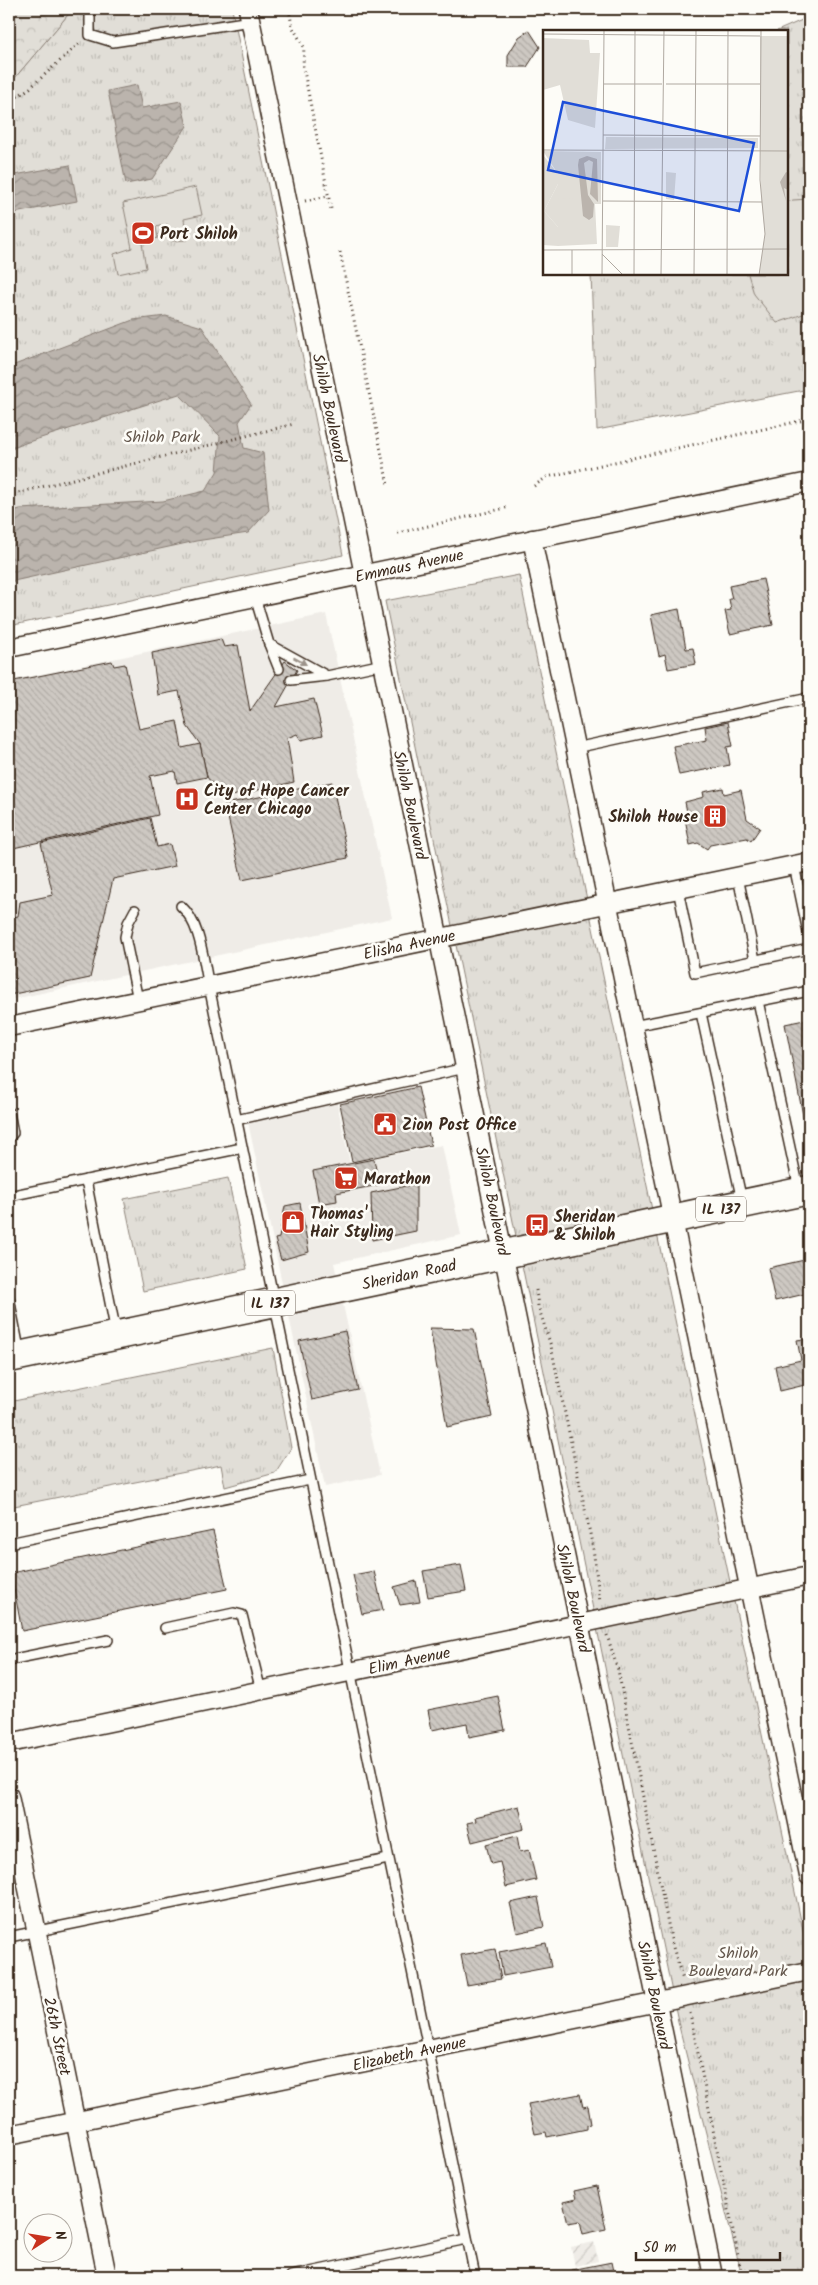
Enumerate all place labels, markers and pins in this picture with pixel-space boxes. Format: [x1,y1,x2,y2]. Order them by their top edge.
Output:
sports icon: Port Shiloh [130,220,156,246]
place label: Port Shiloh [160,222,238,247]
place label: City of Hope Cancer Center Chicago [204,779,350,822]
hospital icon: City of Hope Cancer Center Chicago [174,786,200,812]
building icon: Shiloh House [702,803,728,829]
place label: Shiloh House [609,805,698,830]
public building icon: Zion Post Office [372,1111,398,1137]
place label: Zion Post Office [402,1113,517,1138]
supermarket icon: Marathon [333,1165,359,1191]
place label: Marathon [364,1167,431,1192]
place label: Thomas' Hair Styling [310,1202,394,1245]
place label: Sheridan & Shiloh [554,1205,615,1248]
shop icon: Thomas' Hair Styling [280,1209,306,1235]
bus stop icon: Sheridan & Shiloh [524,1212,550,1238]

